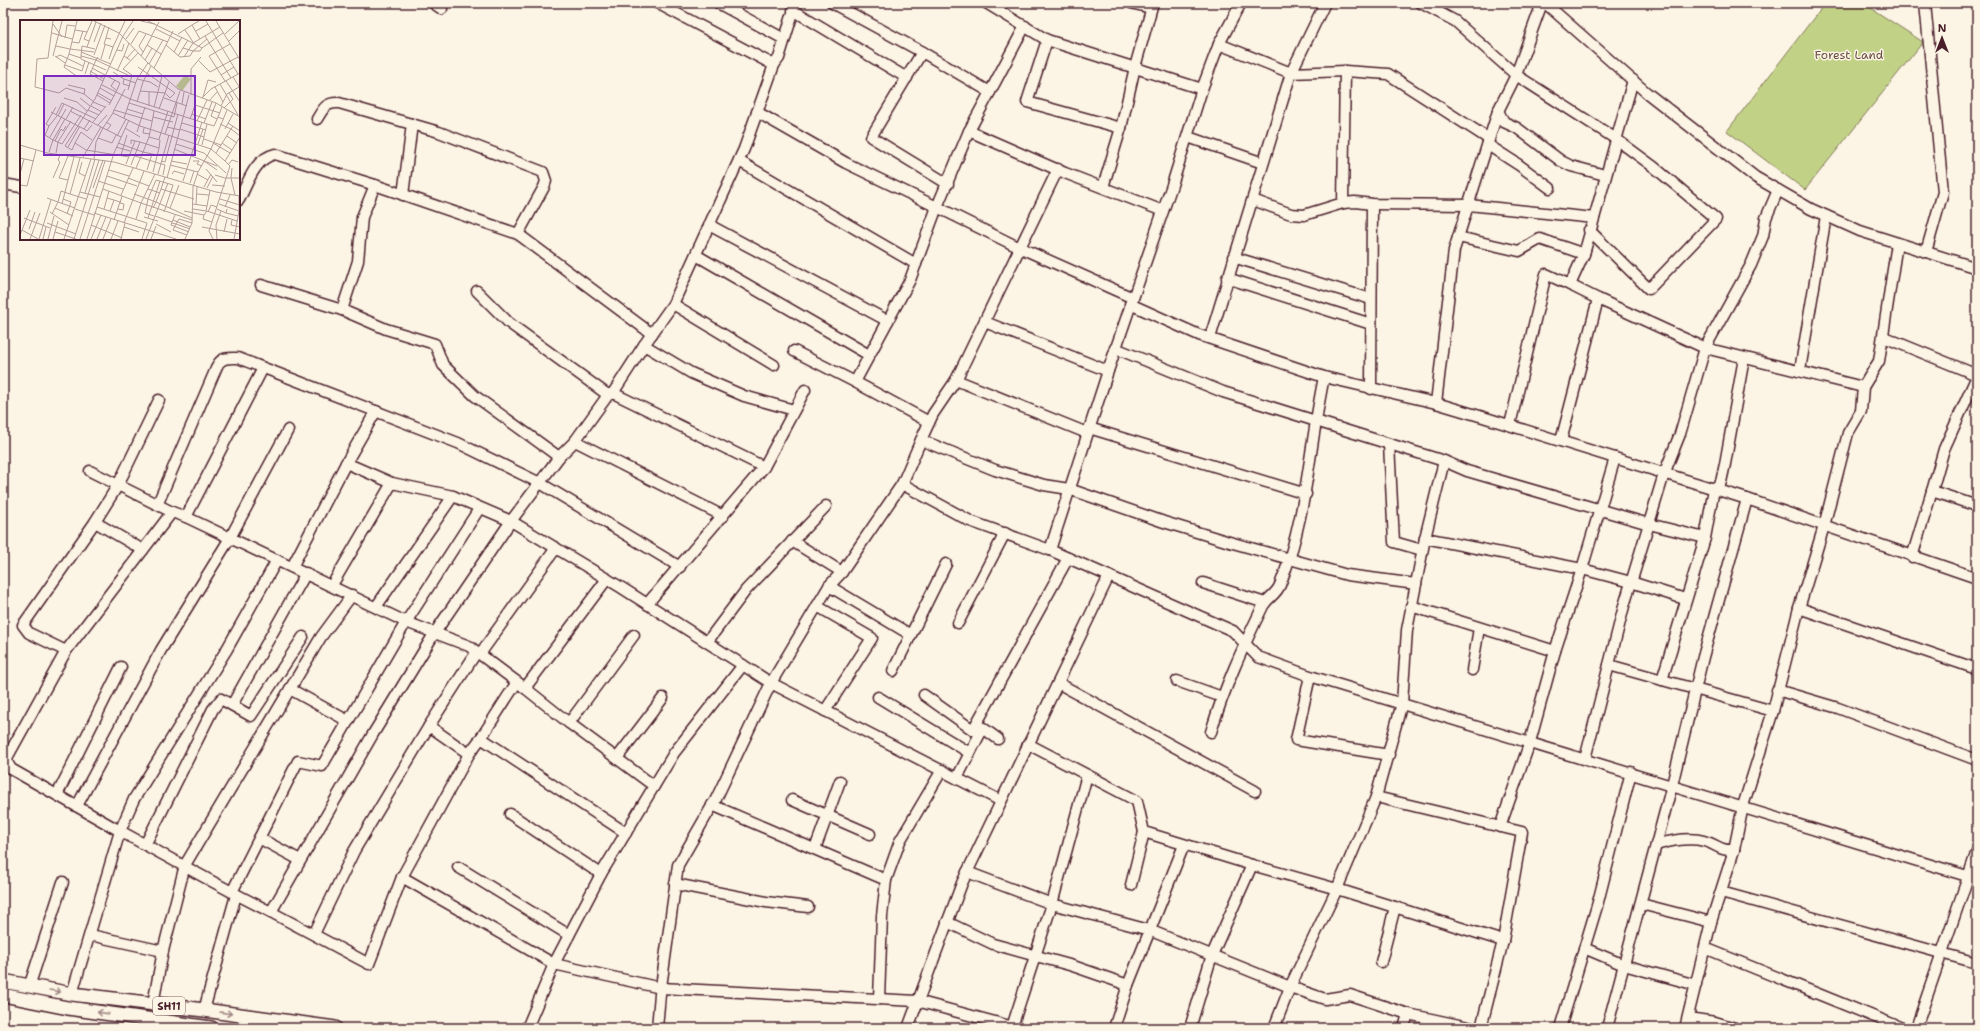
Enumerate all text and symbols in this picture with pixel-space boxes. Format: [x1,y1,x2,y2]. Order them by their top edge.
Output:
north arrow [1922,18,1962,58]
inset map [20,20,240,240]
text: N [1938,21,1947,36]
park label: Forest Land [1815,47,1884,63]
one-way arrow [48,987,61,995]
road number: SH11 [153,997,185,1015]
one-way arrow [97,1009,110,1017]
one-way arrow [219,1009,232,1017]

